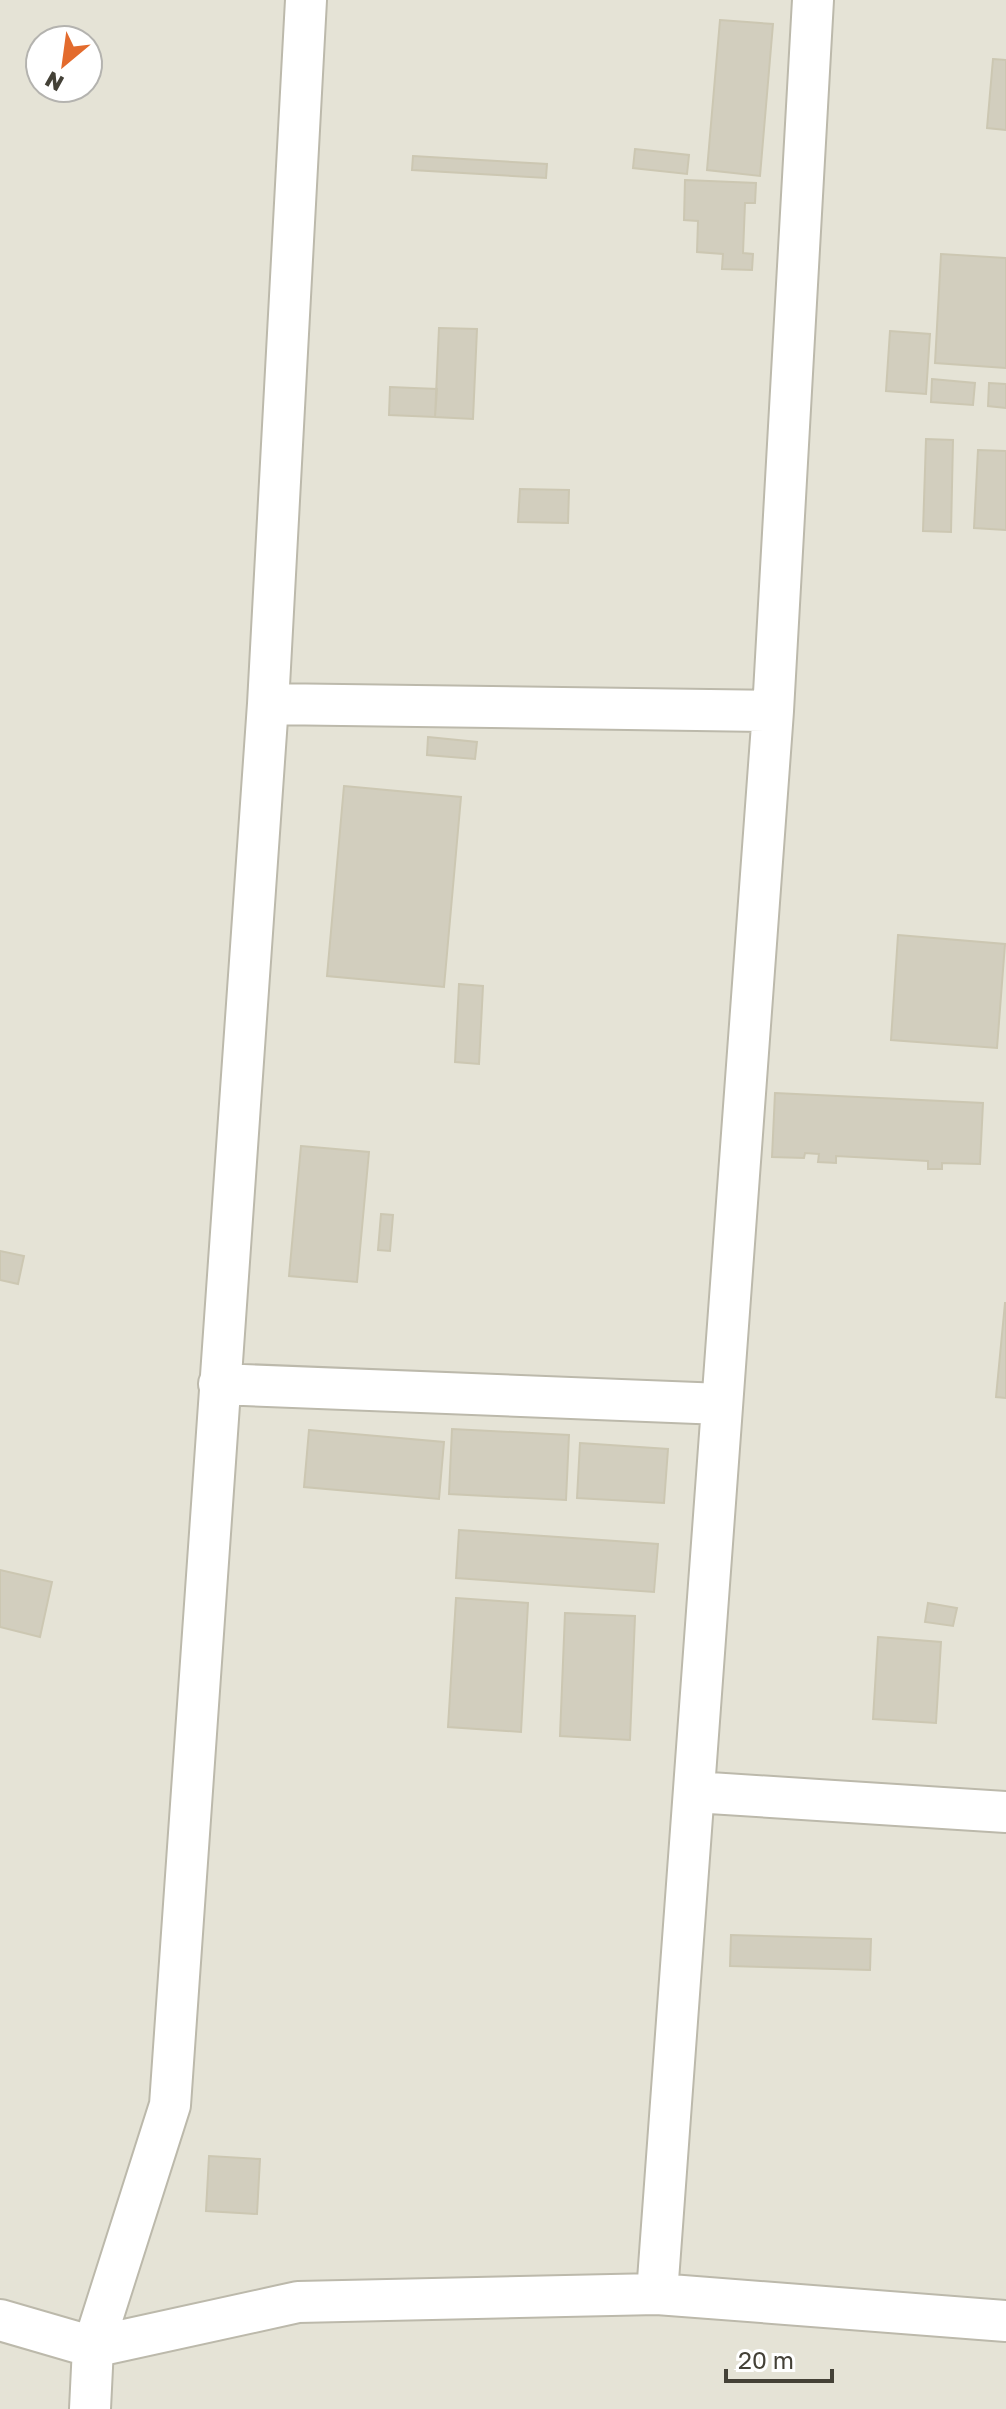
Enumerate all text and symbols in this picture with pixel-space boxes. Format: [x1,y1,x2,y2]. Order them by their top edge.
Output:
north arrow [24,24,104,104]
text: N [40,66,68,98]
scale bar [726,2333,832,2383]
text: 20 m [738,2345,794,2374]

